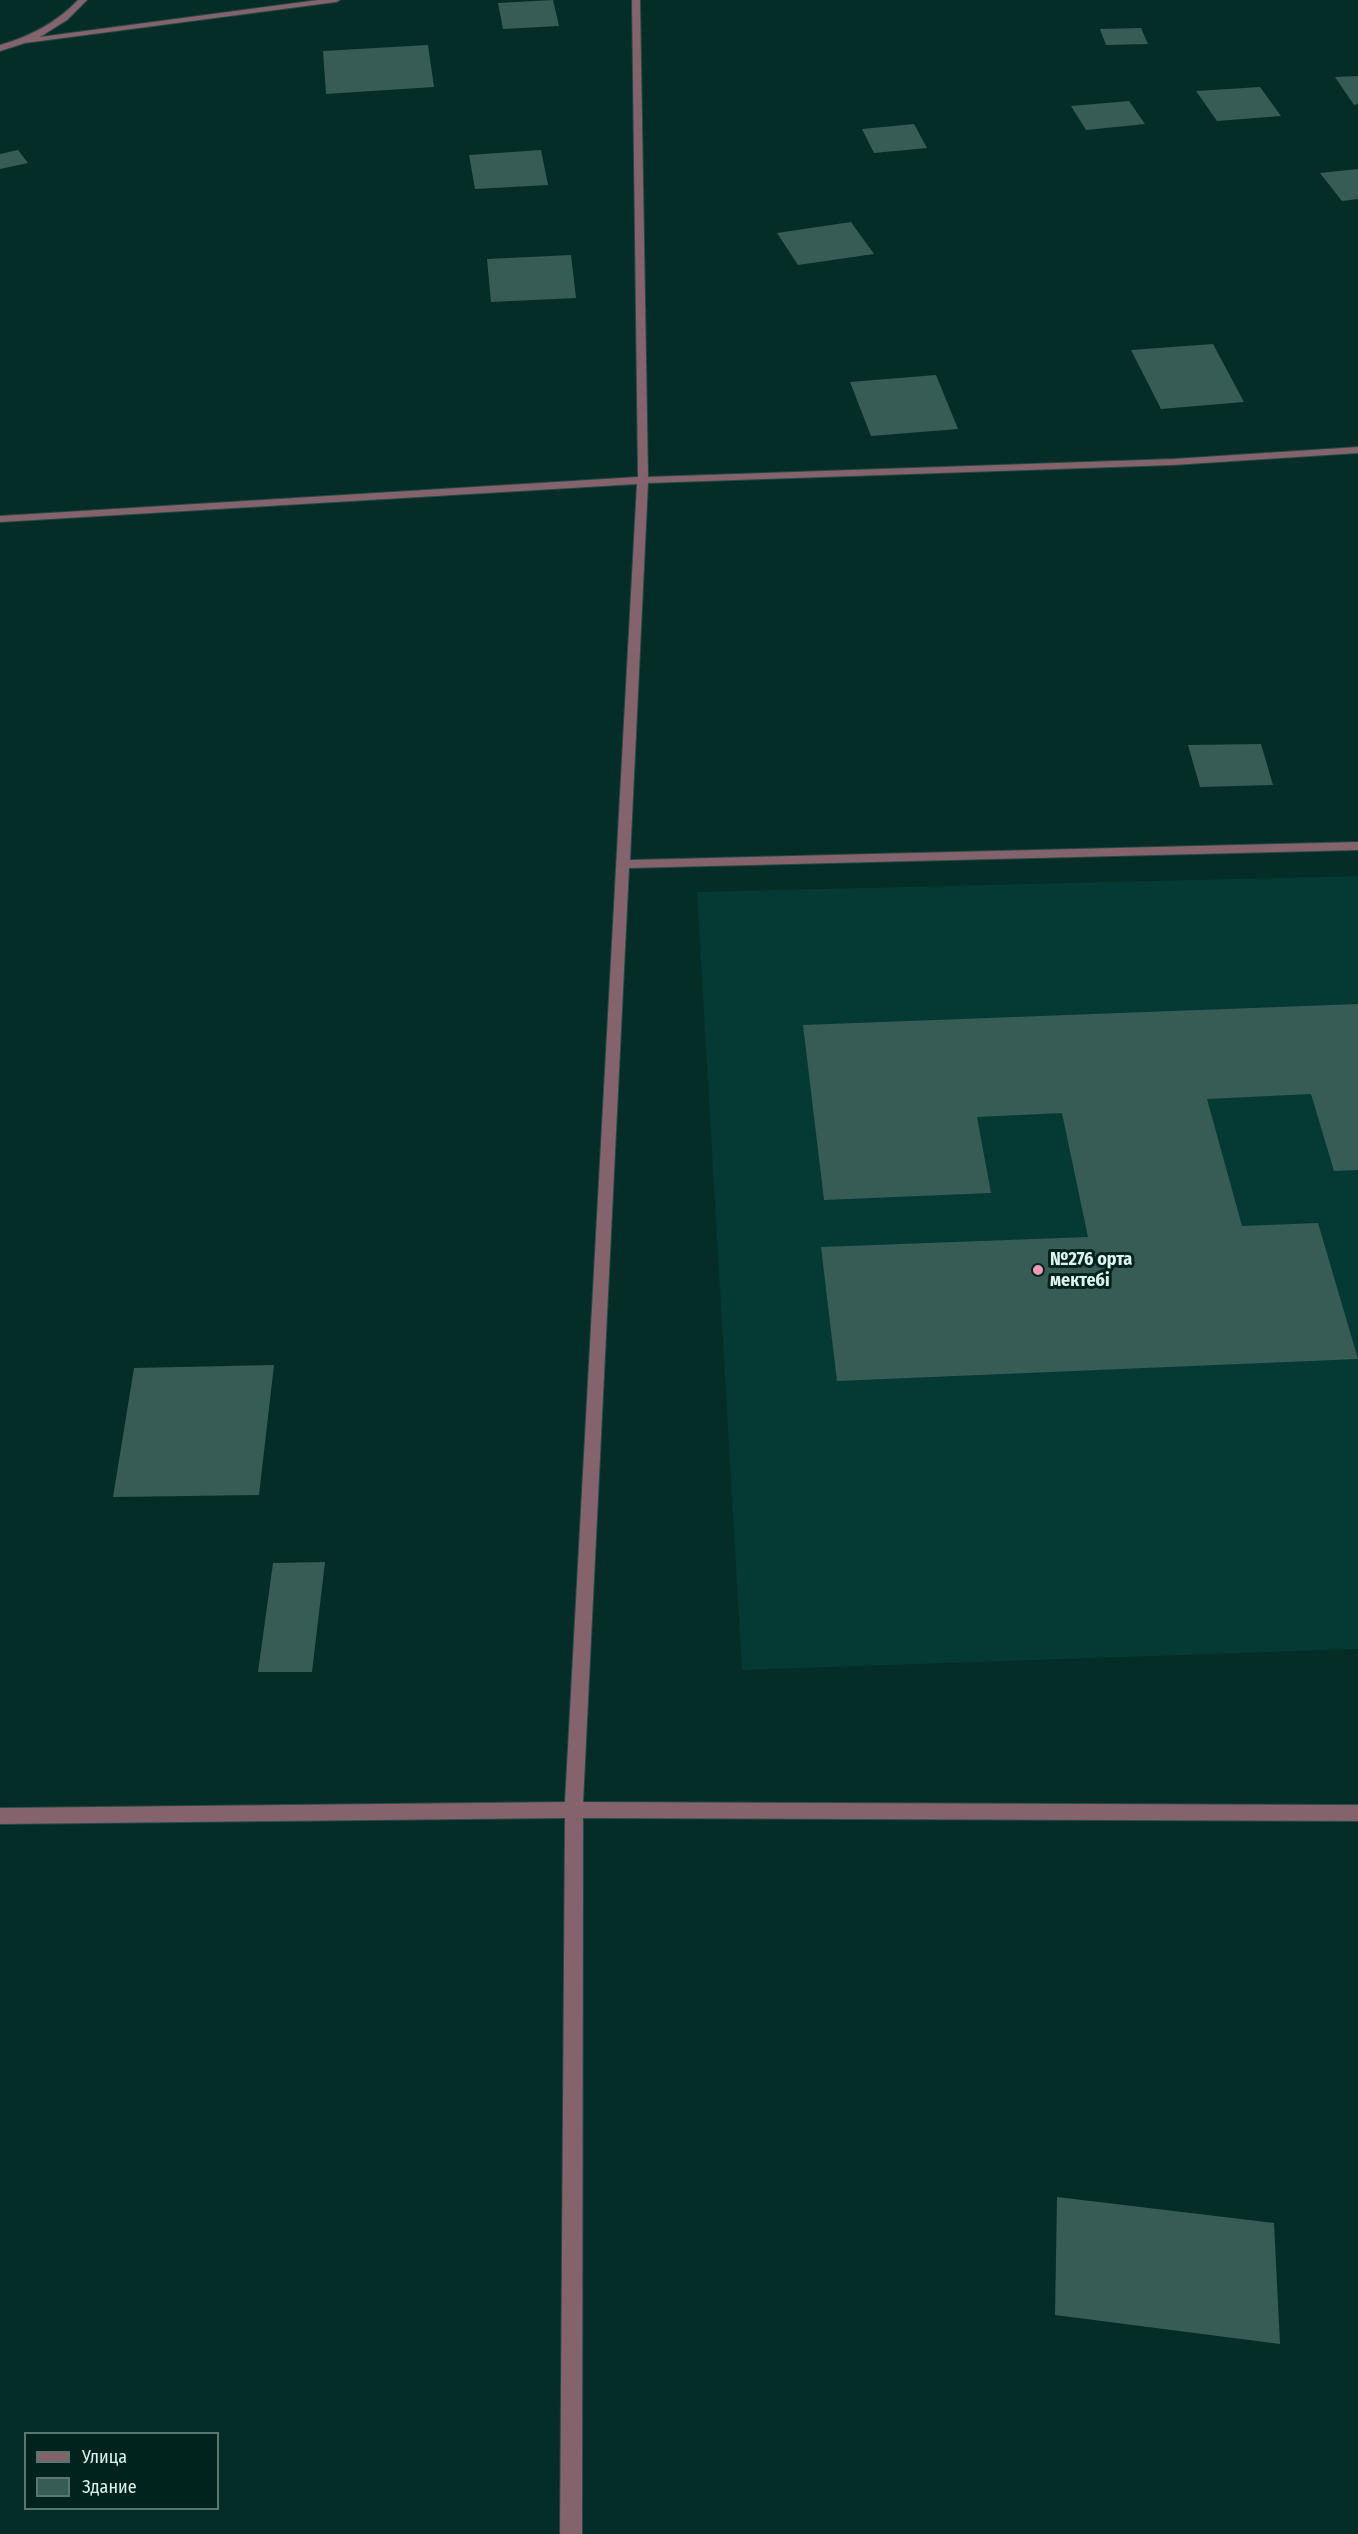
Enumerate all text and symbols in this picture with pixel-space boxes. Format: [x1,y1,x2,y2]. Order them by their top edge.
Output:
place label: №276 орта мектебі [1050,1249,1132,1292]
marker: №276 орта мектебі [1031,1263,1045,1277]
legend [24,2432,219,2510]
text: Улица [82,2446,127,2468]
text: Здание [82,2476,137,2498]

